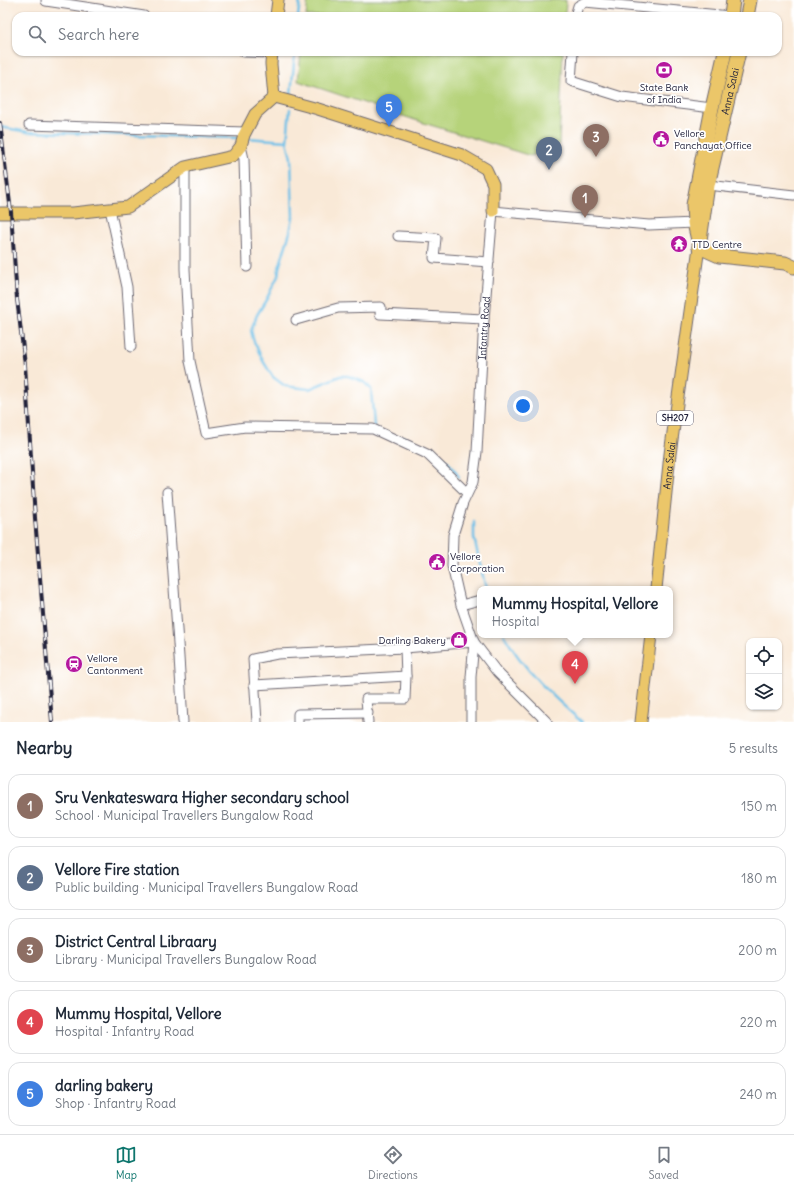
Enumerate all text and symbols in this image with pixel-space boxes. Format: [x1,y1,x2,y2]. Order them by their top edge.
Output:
search box [12,12,782,56]
icon: search [26,23,48,45]
text: Search here [58,25,139,44]
bank icon: State Bank of India [654,60,674,80]
street label: Anna Salai [719,67,742,116]
place label: State Bank of India [640,81,688,106]
pin: 5 [376,94,402,127]
pin: 3 [583,124,609,157]
place label: Vellore Panchayat Office [674,127,752,152]
public building icon: Vellore Panchayat Office [651,129,671,149]
pin: 2 [536,137,562,170]
pin: 1 [572,185,598,218]
temple icon: TTD Centre [669,234,689,254]
place label: TTD Centre [692,238,742,251]
street label: Infantry Road [476,296,493,360]
your location [513,396,533,416]
road number: SH207 [657,411,693,425]
street label: Anna Salai [660,441,679,490]
place label: Vellore Corporation [450,550,504,575]
public building icon: Vellore Corporation [427,552,447,572]
popup [477,586,673,638]
text: Mummy Hospital, Vellore [492,594,658,613]
text: Hospital [492,613,539,630]
shop icon: Darling Bakery [449,630,469,650]
place label: Darling Bakery [378,634,446,647]
map controls [746,638,782,710]
button: locate [746,638,782,674]
pin: 4 [562,651,588,684]
place label: Vellore Cantonment [87,652,144,677]
station icon: Vellore Cantonment [64,654,84,674]
button: layers [746,674,782,710]
text: Nearby [16,737,72,759]
text: 5 results [729,740,778,757]
text: Sru Venkateswara Higher secondary school [55,788,349,807]
text: 1 [27,798,33,815]
text: 150 m [741,798,777,815]
text: School · Municipal Travellers Bungalow Road [55,807,313,824]
text: Vellore Fire station [55,860,180,879]
text: 2 [26,870,34,887]
text: 180 m [741,870,777,887]
text: Public building · Municipal Travellers Bungalow Road [55,879,358,896]
text: District Central Libraary [55,932,217,951]
text: 3 [26,942,34,959]
text: 200 m [738,942,777,959]
text: Library · Municipal Travellers Bungalow Road [55,951,317,968]
text: Mummy Hospital, Vellore [55,1004,222,1023]
text: 4 [26,1014,34,1031]
text: 220 m [740,1014,777,1031]
text: Hospital · Infantry Road [55,1023,194,1040]
text: darling bakery [55,1076,153,1095]
text: 5 [26,1086,34,1103]
text: 240 m [740,1086,777,1103]
text: Shop · Infantry Road [55,1095,176,1112]
tab: Map [115,1144,137,1182]
tab: Directions [368,1144,418,1182]
tab: Saved [648,1144,679,1182]

